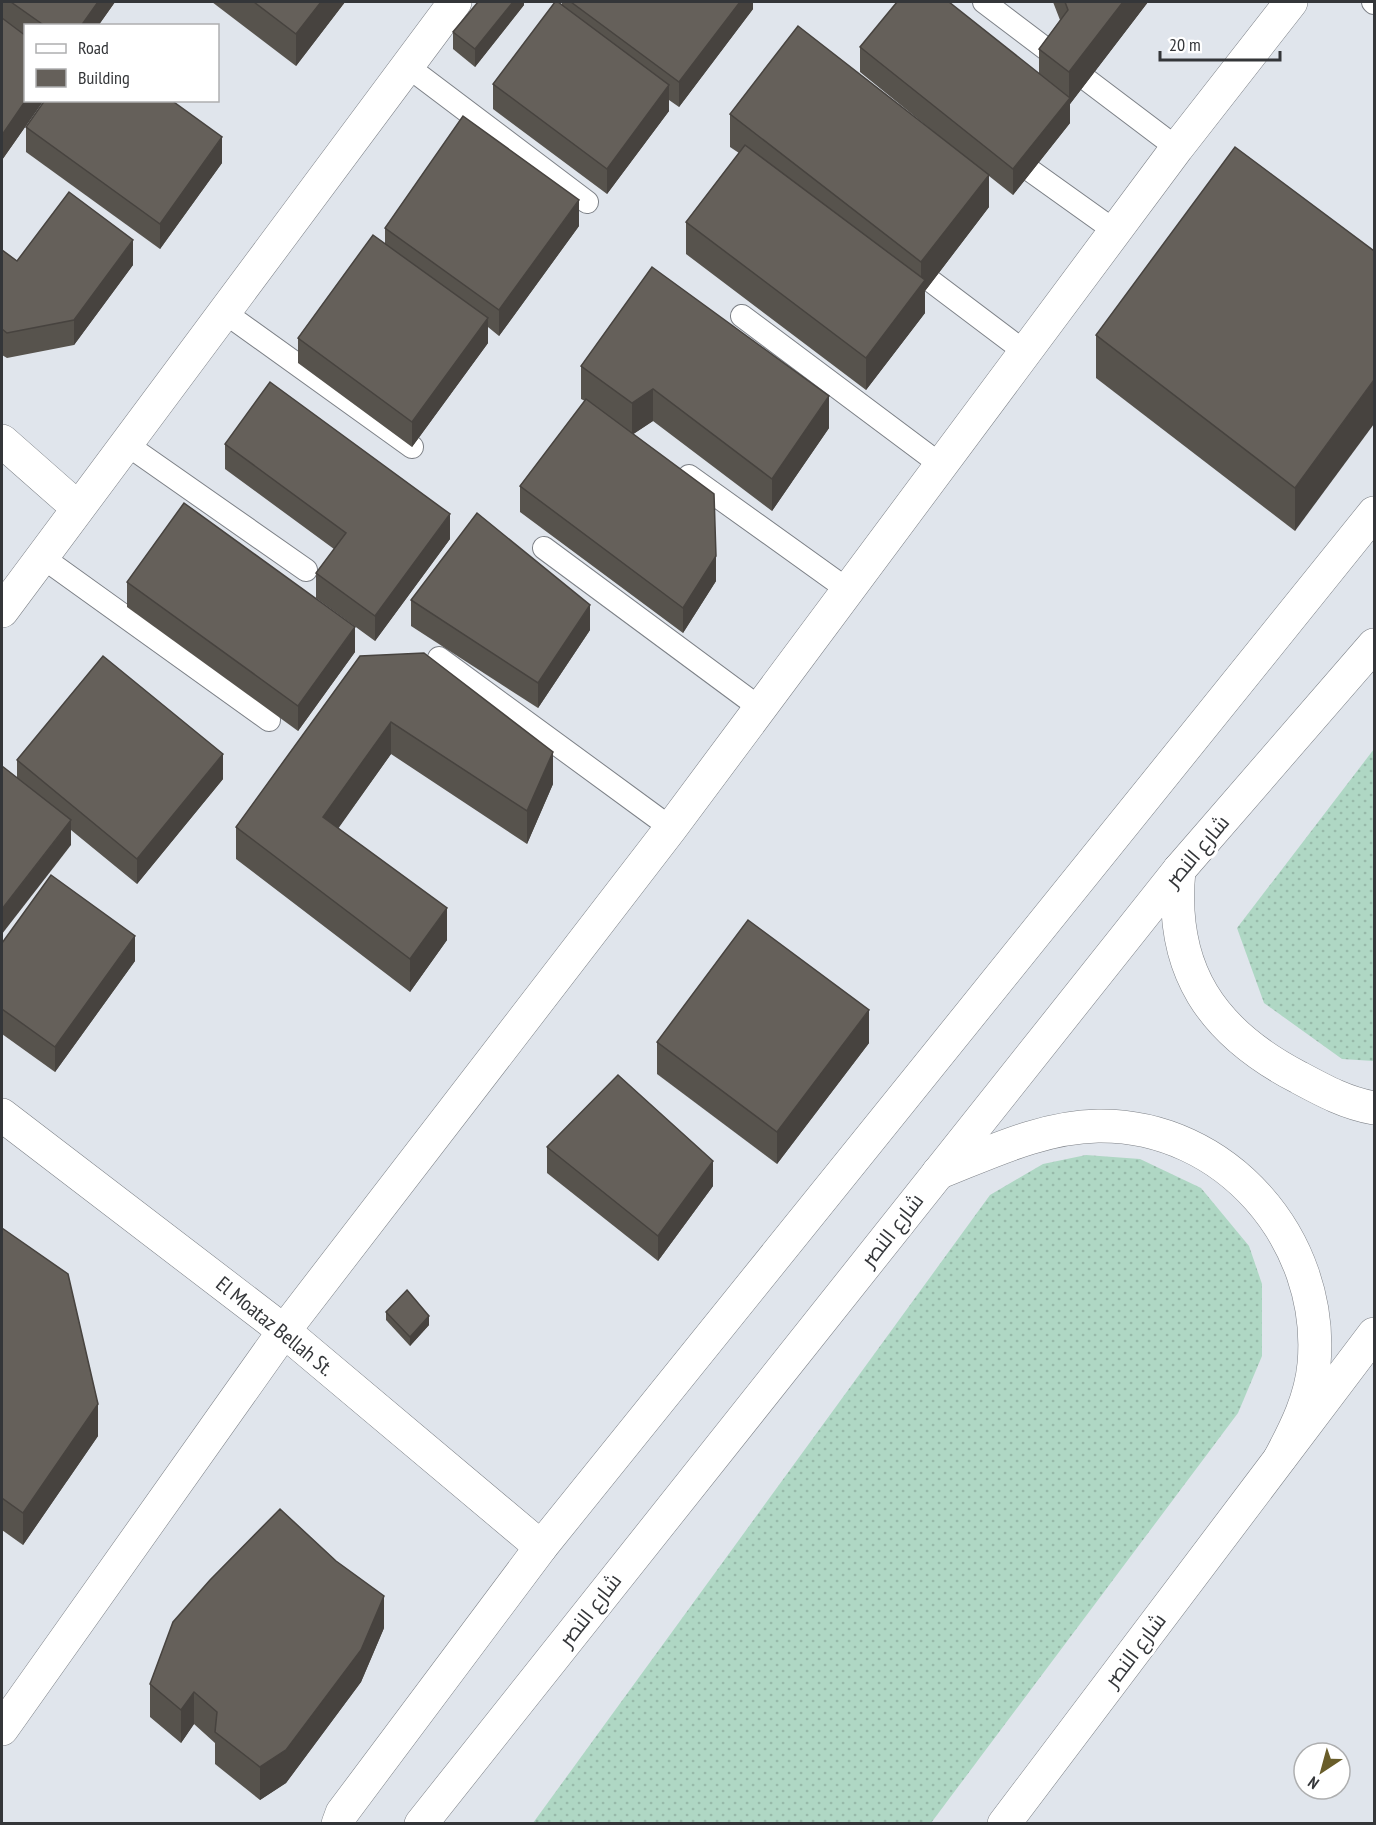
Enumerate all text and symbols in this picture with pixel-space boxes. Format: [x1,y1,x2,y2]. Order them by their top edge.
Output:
legend [24,24,219,102]
scale bar [1160,24,1280,62]
text: 20 m [1169,33,1201,56]
text: Road [78,36,109,59]
text: Building [78,66,130,89]
street label: شارع النصر [1158,809,1236,894]
street label: شارع النصر [854,1188,930,1274]
street label: El Moataz Bellah St. [211,1270,339,1382]
street label: شارع النصر [552,1568,628,1654]
street label: شارع النصر [1098,1607,1173,1694]
north arrow [1292,1741,1352,1801]
text: N [1304,1773,1323,1794]

